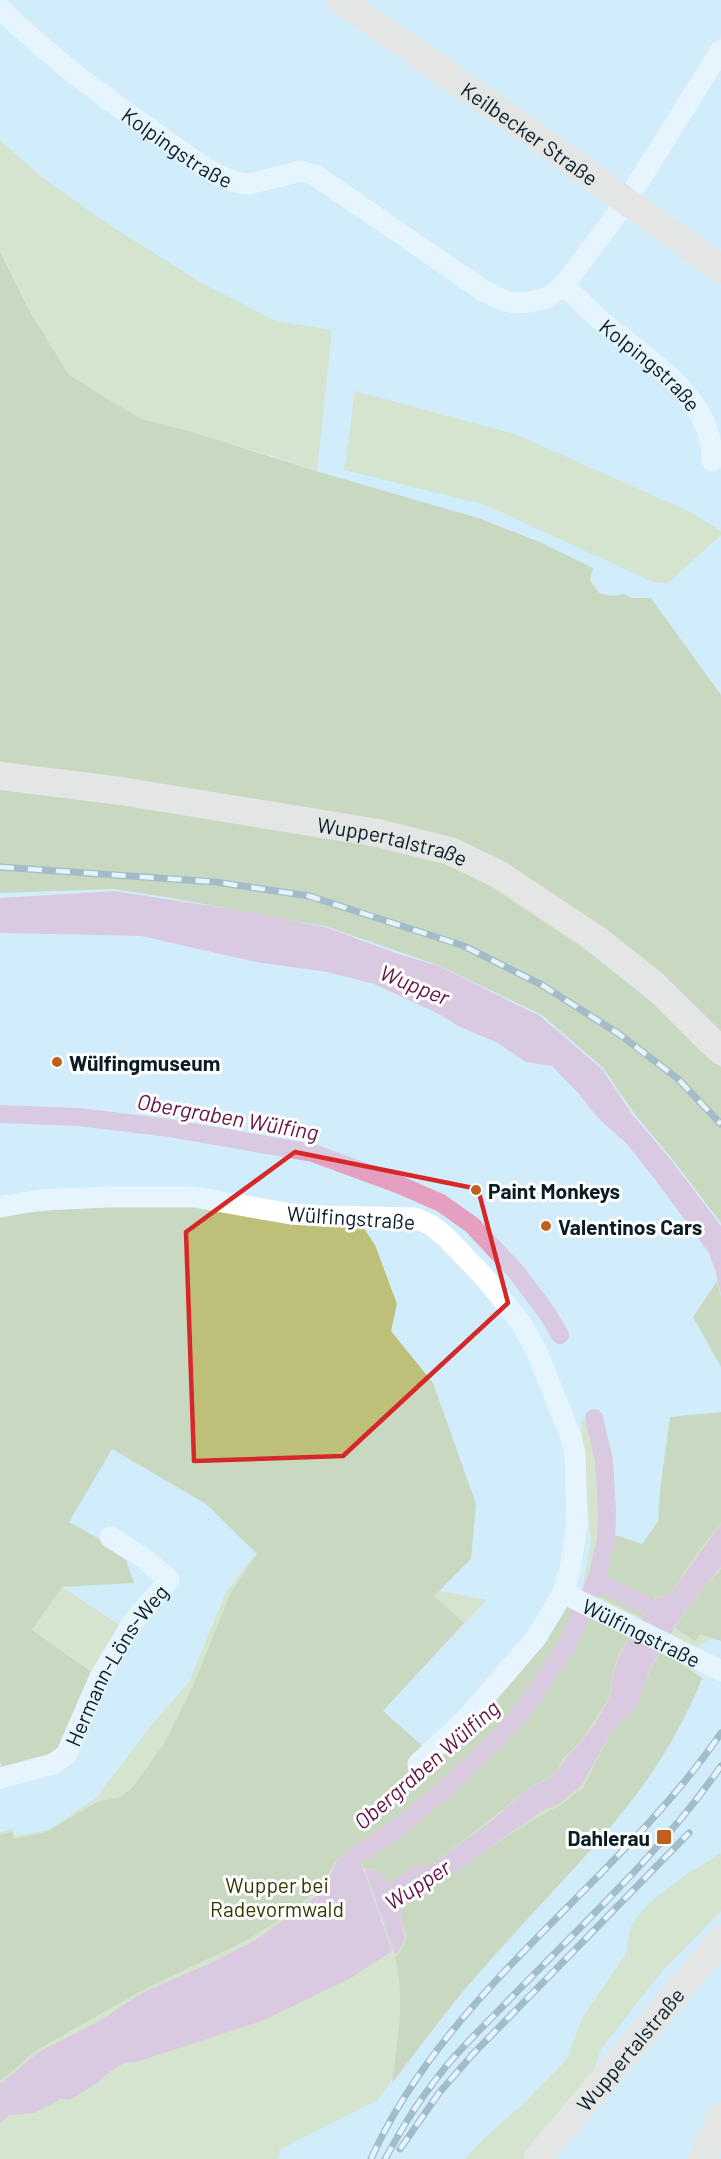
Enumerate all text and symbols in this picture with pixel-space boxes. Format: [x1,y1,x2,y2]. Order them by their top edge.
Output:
street label: Keilbecker Straße [457,76,603,190]
street label: Kolpingstraße [118,101,236,192]
street label: Kolpingstraße [595,313,707,415]
street label: Wuppertalstraße [315,811,472,870]
water label: Wupper [376,958,455,1010]
place label: Wülfingmuseum [69,1050,220,1075]
marker: Wülfingmuseum [50,1055,64,1069]
water label: Obergraben Wülfing [135,1087,321,1145]
place label: Paint Monkeys [488,1178,620,1203]
marker: Paint Monkeys [469,1183,483,1197]
street label: Wülfingstraße [286,1200,416,1234]
place label: Valentinos Cars [558,1214,702,1239]
marker: Valentinos Cars [539,1219,553,1233]
street label: Hermann-Löns-Weg [59,1579,173,1750]
street label: Wülfingstraße [579,1592,705,1672]
water label: Obergraben Wülfing [348,1694,504,1834]
place label: Dahlerau [567,1825,650,1850]
marker: Dahlerau [655,1828,673,1846]
water label: Wupper [379,1853,456,1915]
park label: Wupper bei Radevormwald [210,1872,344,1921]
street label: Wuppertalstraße [571,1982,689,2116]

